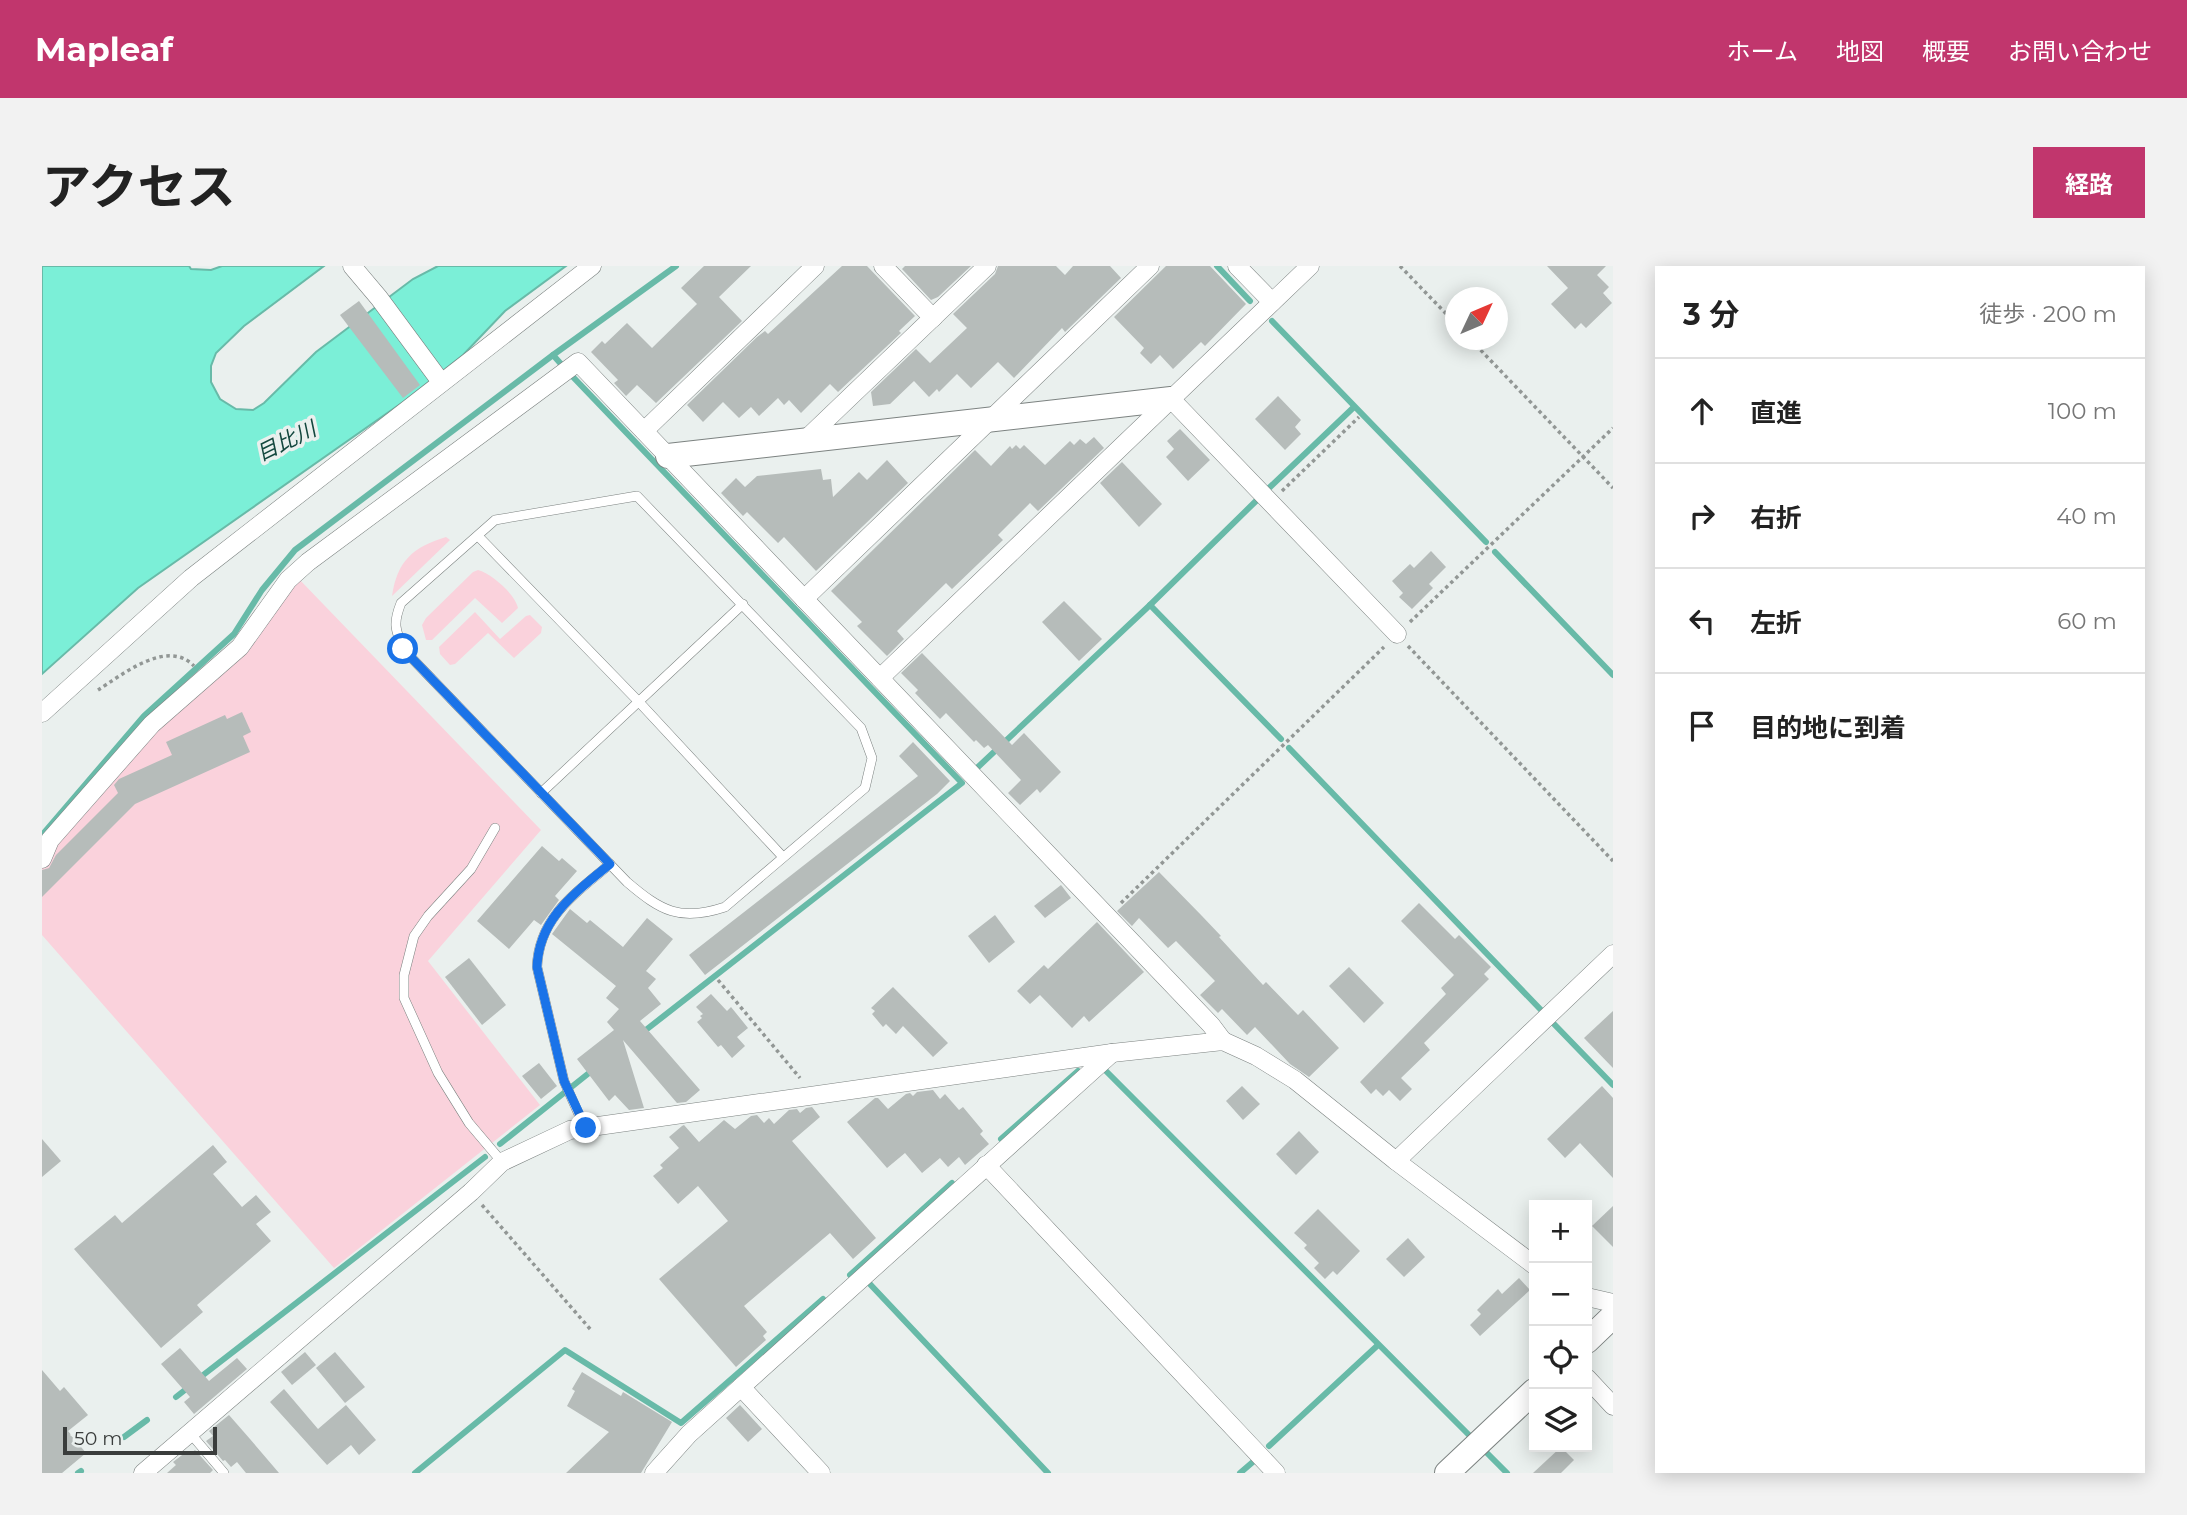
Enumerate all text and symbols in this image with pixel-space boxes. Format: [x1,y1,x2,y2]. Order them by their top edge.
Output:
text: Mapleaf [35,29,173,69]
text: ホーム [1727,37,1798,66]
text: 地図 [1836,37,1884,66]
text: 概要 [1922,37,1970,66]
text: お問い合わせ [2008,37,2152,66]
button: 経路 [2033,147,2145,218]
text: アクセス [42,157,236,216]
north arrow [1445,287,1508,350]
text: 3 分 [1683,296,1739,333]
text: 徒歩 · 200 m [1979,300,2117,328]
icon: ahead [1683,392,1721,430]
text: 直進 [1750,397,1802,429]
text: 100 m [2048,397,2117,425]
water label: 目比川 [252,415,322,466]
icon: right [1683,497,1721,535]
text: 右折 [1750,502,1802,534]
text: 40 m [2056,502,2117,530]
icon: left [1683,602,1721,640]
text: 左折 [1750,607,1802,639]
text: 60 m [2057,607,2117,635]
route start [387,633,418,664]
icon: arrive [1683,707,1721,745]
text: 目的地に到着 [1750,712,1906,744]
route end [570,1112,601,1143]
map controls [1529,1200,1592,1452]
button: + [1529,1200,1592,1263]
button: − [1529,1263,1592,1326]
button: locate [1529,1326,1592,1389]
button: layers [1529,1389,1592,1452]
scale bar [63,1424,217,1456]
text: 50 m [74,1427,122,1450]

